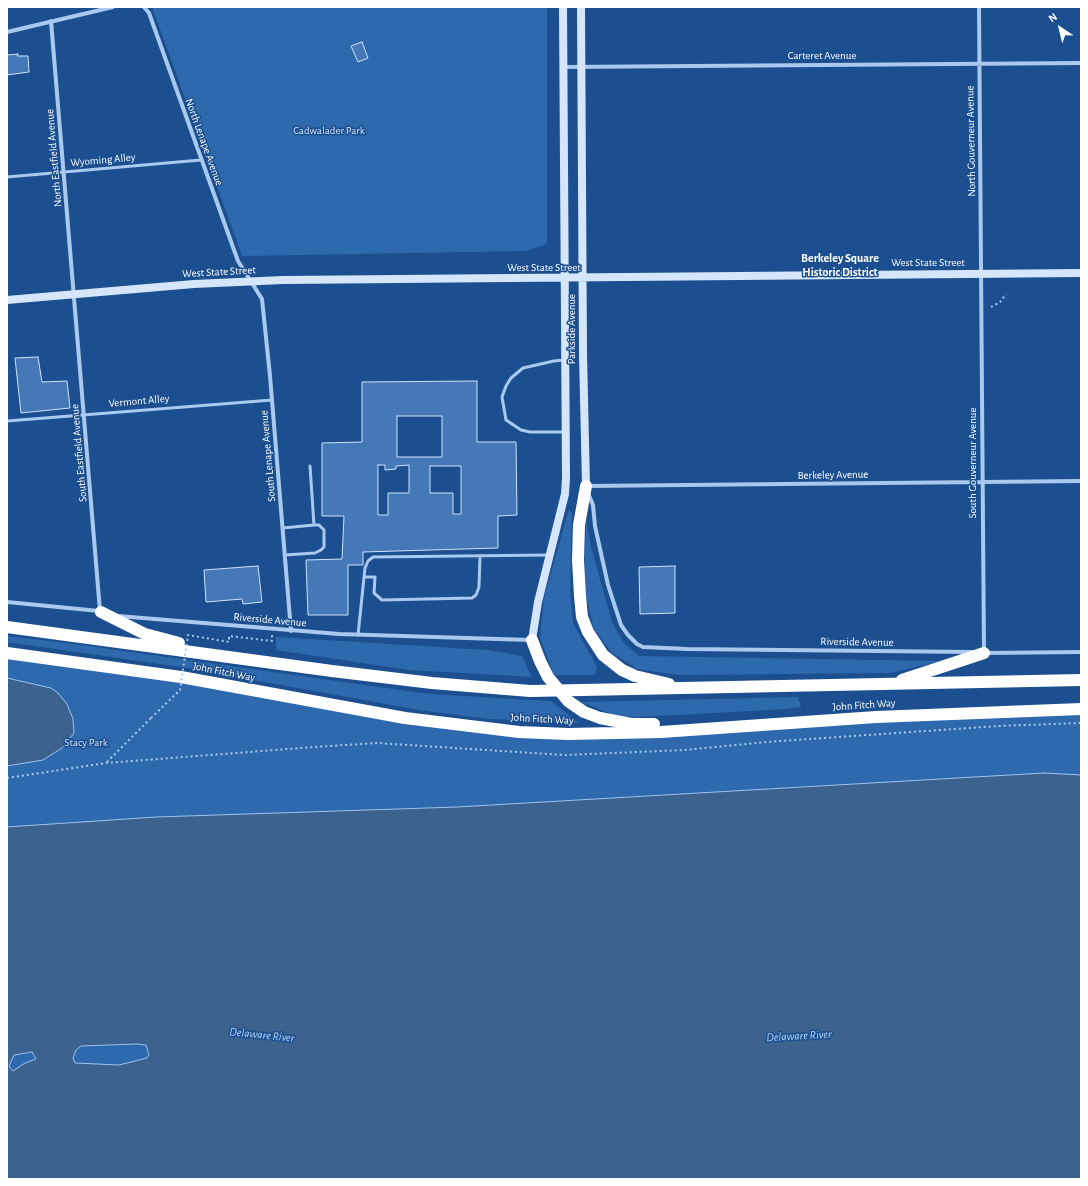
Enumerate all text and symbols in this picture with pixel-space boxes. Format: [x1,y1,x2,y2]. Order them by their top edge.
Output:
north arrow [1040,8,1080,48]
text: N [1047,11,1059,24]
street label: Carteret Avenue [788,49,856,63]
street label: North Gouverneur Avenue [963,85,979,197]
street label: North Lenape Avenue [182,97,226,187]
street label: North Eastfield Avenue [43,108,65,208]
park label: Cadwalader Park [293,124,365,138]
street label: Wyoming Alley [70,151,136,169]
district label: Berkeley Square Historic District [801,251,879,279]
street label: West State Street [891,256,965,270]
street label: West State Street [507,261,581,275]
street label: West State Street [182,263,256,281]
street label: Parkside Avenue [565,294,579,364]
street label: Vermont Alley [108,392,170,410]
street label: South Eastfield Avenue [68,403,90,503]
street label: South Gouverneur Avenue [966,407,980,519]
street label: South Lenape Avenue [257,410,279,502]
street label: Berkeley Avenue [798,468,868,482]
street label: Riverside Avenue [233,610,307,630]
street label: Riverside Avenue [820,635,894,649]
street label: John Fitch Way [192,659,256,685]
street label: John Fitch Way [832,696,896,714]
street label: John Fitch Way [510,711,574,727]
park label: Stacy Park [64,736,108,750]
water label: Delaware River [229,1024,295,1046]
water label: Delaware River [766,1027,832,1045]

